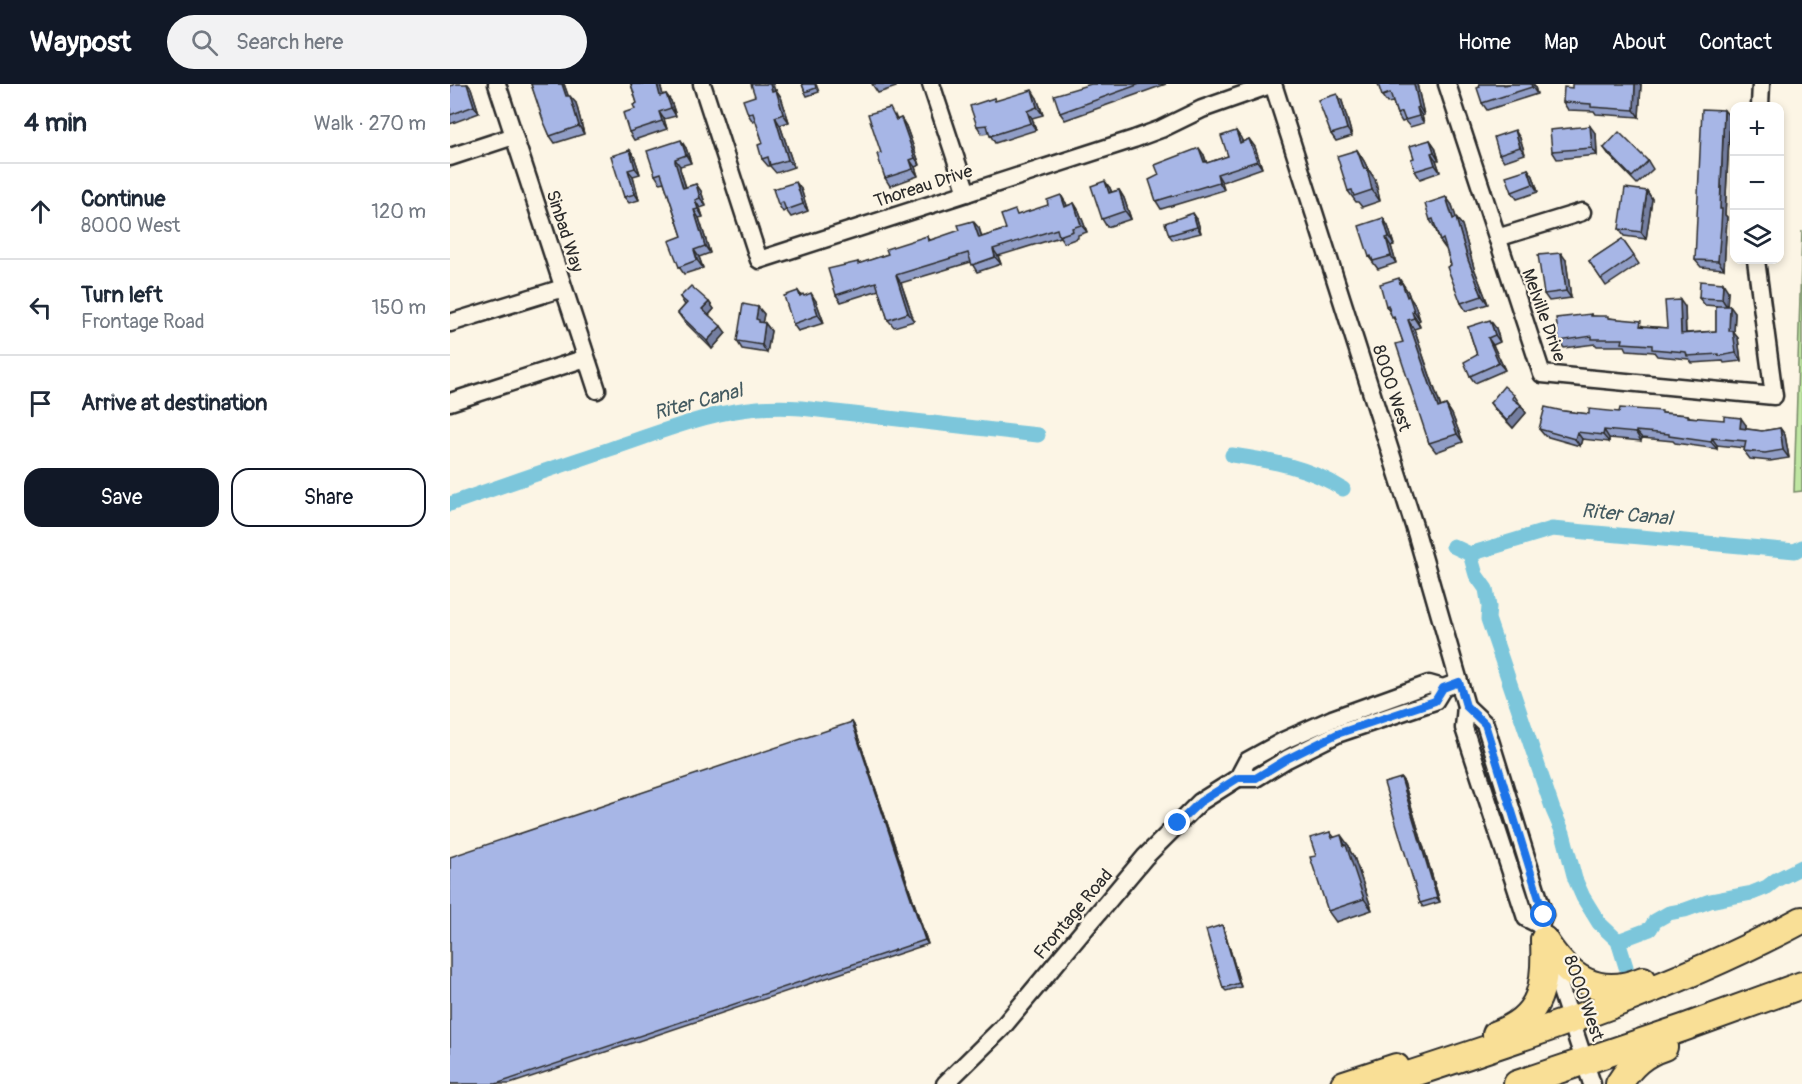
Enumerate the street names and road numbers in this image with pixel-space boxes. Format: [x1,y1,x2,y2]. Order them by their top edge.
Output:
street label: Thoreau Drive [871,160,976,213]
street label: Sinbad Way [540,187,589,275]
street label: Melville Drive [1516,266,1571,365]
street label: 8000 West [1367,342,1417,435]
street label: Frontage Road [1029,864,1118,964]
street label: 8000 West [1558,952,1609,1045]

